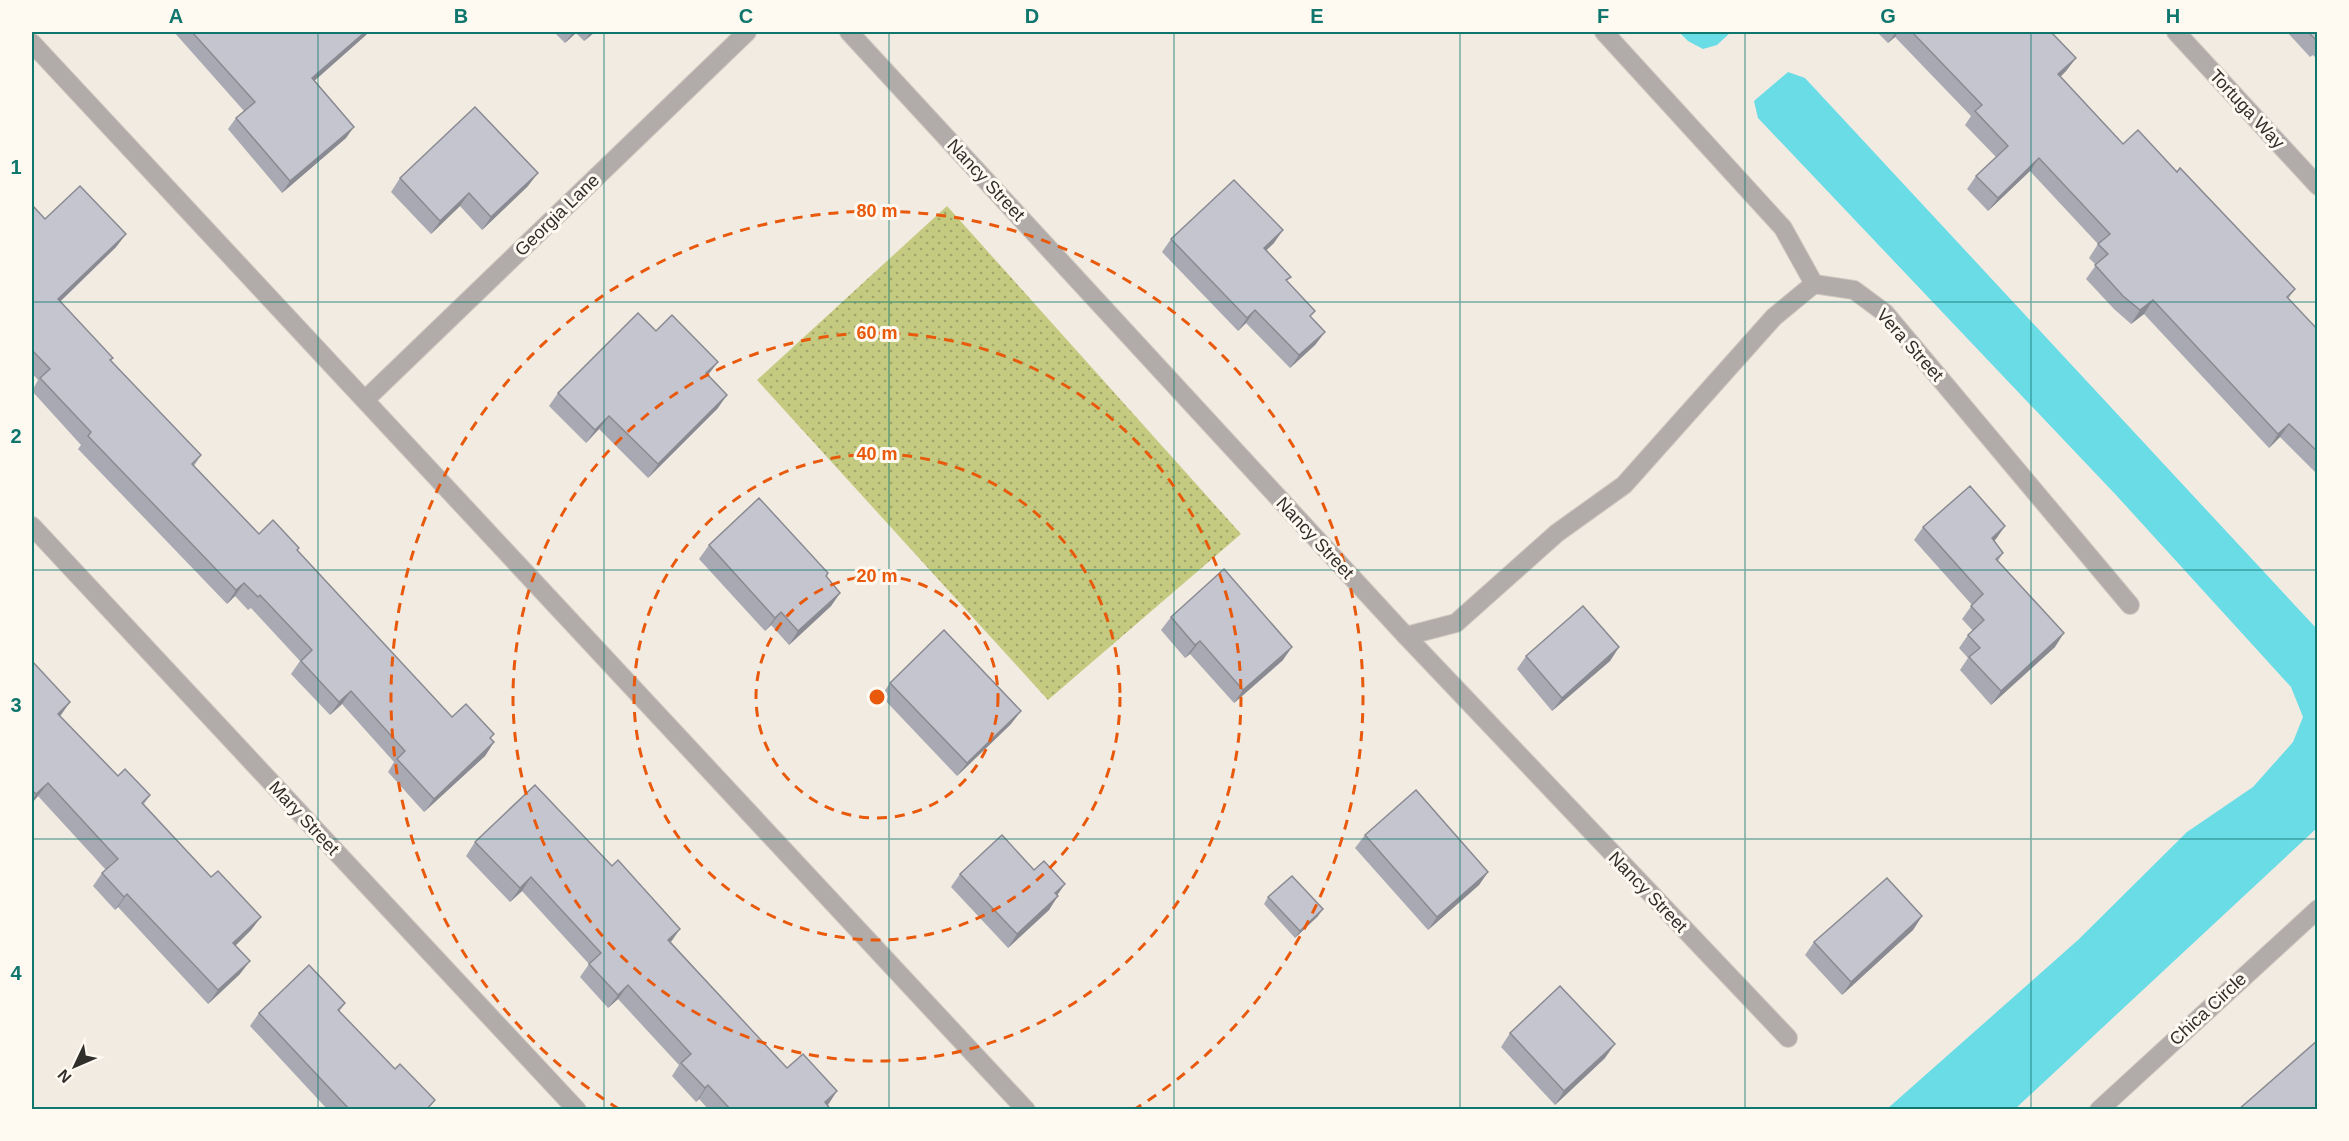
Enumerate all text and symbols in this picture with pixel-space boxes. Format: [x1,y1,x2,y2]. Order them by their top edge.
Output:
text: A [169,5,183,27]
text: B [454,5,468,27]
text: C [739,5,753,27]
text: D [1025,5,1039,27]
text: E [1310,5,1324,27]
text: F [1597,5,1609,27]
text: G [1880,5,1896,27]
text: H [2166,5,2180,27]
street label: Tortuga Way [2205,65,2289,153]
street label: Nancy Street [943,135,1029,225]
text: 1 [10,156,22,178]
street label: Georgia Lane [511,170,603,260]
text: 80 m [856,201,898,221]
street label: Vera Street [1872,305,1948,385]
text: 60 m [856,323,898,343]
text: 2 [10,425,22,447]
text: 40 m [856,444,898,464]
street label: Nancy Street [1272,493,1358,583]
text: 20 m [856,566,898,586]
centre of rings [867,687,887,707]
text: 3 [10,694,22,716]
street label: Mary Street [265,777,343,859]
street label: Nancy Street [1605,848,1691,936]
text: 4 [10,962,22,984]
street label: Chica Circle [2166,969,2250,1049]
north arrow [45,1036,105,1096]
text: N [54,1066,75,1086]

